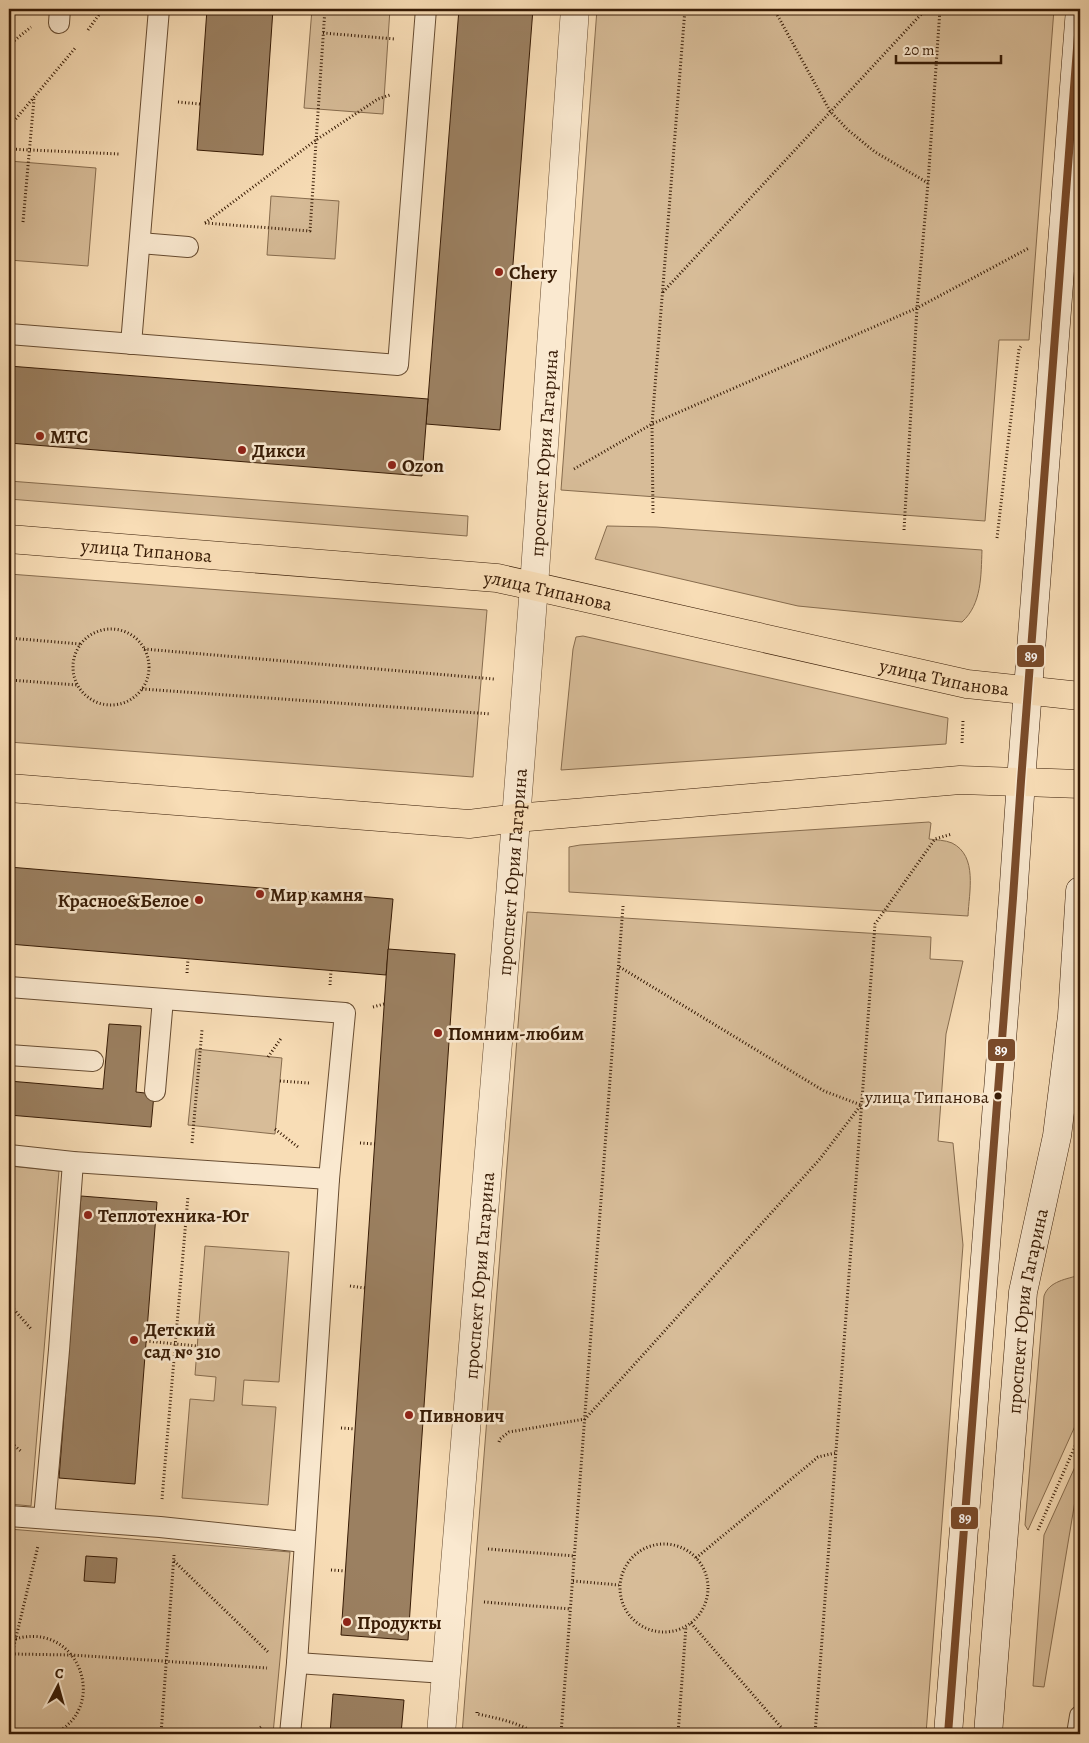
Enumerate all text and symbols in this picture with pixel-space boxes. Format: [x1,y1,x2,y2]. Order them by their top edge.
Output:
scale bar [896,32,1002,64]
text: 20 m [904,40,935,60]
place label: Chery [509,260,558,286]
marker: Chery [493,266,505,278]
street label: проспект Юрия Гагарина [524,348,565,558]
place label: МТС [50,424,88,450]
marker: МТС [34,430,46,442]
place label: Дикси [252,438,306,464]
marker: Дикси [236,444,248,456]
place label: Ozon [402,453,444,479]
marker: Ozon [386,459,398,471]
street label: улица Типанова [79,533,213,569]
street label: улица Типанова [482,565,615,618]
line badge: 89 [1016,644,1045,668]
text: 89 [1024,647,1038,666]
street label: улица Типанова [876,652,1011,702]
street label: проспект Юрия Гагарина [492,767,534,977]
place label: Мир камня [270,882,363,908]
place label: Красное&Белое [57,888,189,914]
marker: Мир камня [254,888,266,900]
marker: Красное&Белое [193,894,205,906]
place label: Помним-любим [448,1021,584,1047]
marker: Помним-любим [432,1027,444,1039]
line badge: 89 [987,1038,1016,1062]
text: 89 [994,1041,1008,1060]
place label: улица Типанова [864,1085,990,1109]
marker: улица Типанова [993,1091,1003,1101]
street label: проспект Юрия Гагарина [458,1171,501,1380]
place label: Теплотехника-Юг [98,1203,250,1229]
street label: проспект Юрия Гагарина [1001,1206,1055,1415]
marker: Теплотехника-Юг [82,1209,94,1221]
place label: Детский сад № 310 [144,1317,221,1365]
marker: Детский сад № 310 [128,1334,140,1346]
place label: Пивнович [419,1403,504,1429]
marker: Пивнович [403,1409,415,1421]
line badge: 89 [950,1506,979,1530]
text: 89 [958,1509,972,1528]
place label: Продукты [357,1610,442,1636]
marker: Продукты [341,1616,353,1628]
north arrow [32,1660,82,1710]
text: С [54,1664,65,1684]

